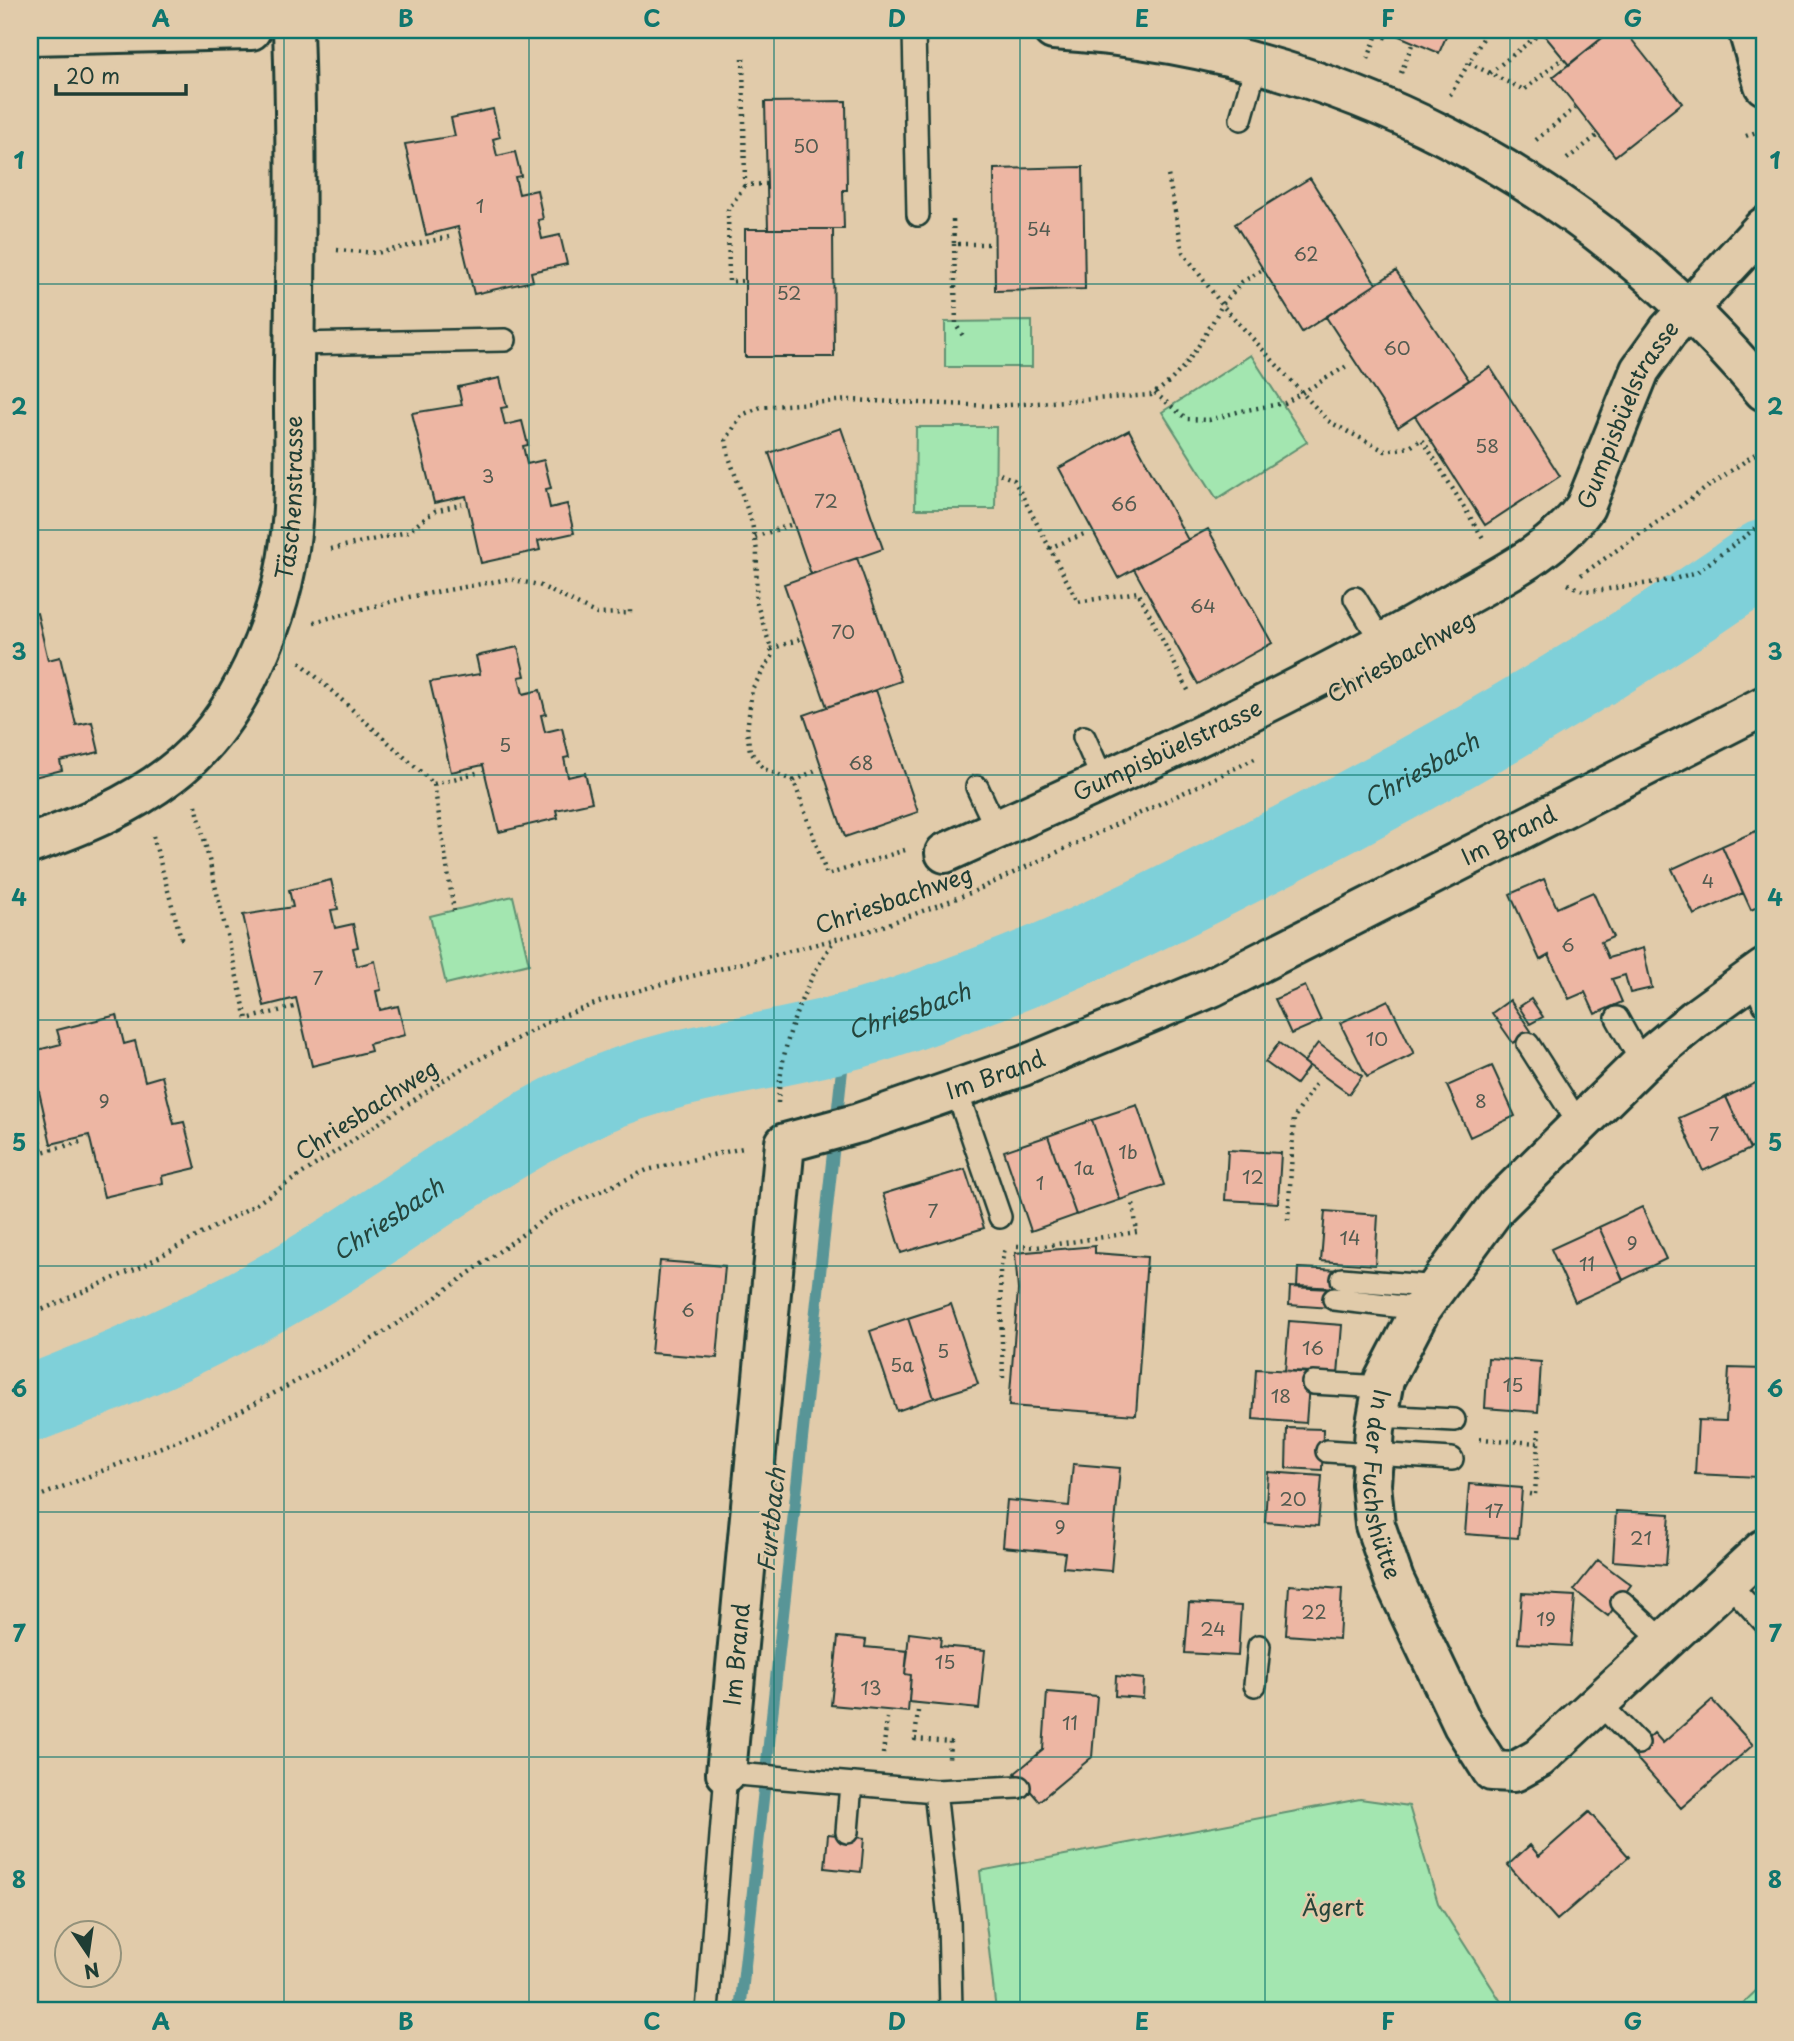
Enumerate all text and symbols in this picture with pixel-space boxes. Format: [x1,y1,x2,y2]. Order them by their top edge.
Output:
text: A [152,0,170,35]
text: B [398,0,414,35]
text: C [643,0,661,35]
text: D [888,0,906,35]
text: E [1135,0,1149,35]
text: F [1381,0,1395,35]
text: G [1624,0,1642,35]
scale bar [56,52,186,96]
text: 20 m [66,59,120,91]
house number: 50 [793,131,819,159]
text: 1 [14,142,25,177]
text: 1 [1770,142,1781,177]
house number: 1 [476,191,484,219]
house number: 54 [1027,214,1051,242]
house number: 62 [1294,239,1318,267]
house number: 52 [776,278,802,306]
street label: Gumpisbüelstrasse [1567,311,1686,514]
house number: 60 [1383,333,1411,361]
text: 2 [11,388,27,423]
text: 2 [1767,388,1783,423]
street label: Täschenstrasse [265,415,310,583]
house number: 58 [1475,431,1499,459]
house number: 3 [482,461,494,489]
house number: 72 [814,486,838,514]
house number: 66 [1111,489,1137,517]
house number: 64 [1190,591,1216,619]
street label: Chriesbachweg [1320,600,1481,711]
house number: 70 [831,617,855,645]
text: 3 [11,633,27,668]
text: 3 [1767,633,1783,668]
street label: Gumpisbüelstrasse [1066,689,1268,809]
water label: Chriesbach [1356,722,1486,816]
house number: 5 [499,730,511,758]
house number: 68 [849,748,873,776]
street label: Im Brand [1454,796,1562,873]
street label: Chriesbachweg [810,855,977,942]
house number: 4 [1702,866,1714,894]
text: 4 [11,879,27,914]
text: 4 [1767,879,1783,914]
house number: 6 [1561,930,1575,958]
house number: 7 [313,963,324,991]
water label: Chriesbach [843,971,976,1047]
house number: 10 [1366,1024,1388,1052]
street label: Im Brand [941,1040,1050,1108]
street label: Chriesbachweg [288,1049,445,1168]
house number: 9 [98,1086,110,1114]
house number: 8 [1475,1086,1487,1114]
house number: 7 [1709,1119,1720,1147]
text: 5 [12,1124,26,1159]
text: 5 [1768,1124,1782,1159]
house number: 1b [1118,1137,1138,1165]
house number: 1a [1074,1153,1094,1181]
house number: 12 [1242,1162,1264,1190]
water label: Chriesbach [324,1167,451,1269]
house number: 1 [1036,1168,1044,1196]
house number: 7 [928,1196,939,1224]
house number: 14 [1339,1223,1361,1251]
house number: 9 [1626,1228,1638,1256]
house number: 11 [1579,1249,1595,1277]
house number: 6 [681,1295,695,1323]
house number: 16 [1302,1333,1324,1361]
house number: 5 [937,1336,949,1364]
house number: 5a [890,1350,914,1378]
text: 6 [11,1370,27,1405]
house number: 15 [1503,1370,1523,1398]
text: 6 [1767,1370,1783,1405]
house number: 18 [1271,1381,1291,1409]
street label: In der Fuchshütte [1355,1387,1411,1584]
water label: Furtbach [747,1465,793,1574]
house number: 20 [1279,1484,1307,1512]
house number: 17 [1485,1496,1503,1524]
house number: 9 [1054,1512,1066,1540]
house number: 21 [1630,1523,1652,1551]
house number: 22 [1301,1597,1327,1625]
street label: Im Brand [713,1602,758,1707]
house number: 19 [1536,1604,1556,1632]
house number: 24 [1200,1614,1226,1642]
text: 7 [12,1615,26,1650]
text: 7 [1768,1615,1782,1650]
house number: 15 [935,1647,955,1675]
house number: 13 [860,1673,882,1701]
house number: 11 [1062,1708,1078,1736]
text: 8 [12,1861,26,1896]
text: 8 [1768,1861,1782,1896]
park label: Ägert [1302,1889,1364,1924]
north arrow [52,1918,122,1988]
text: N [82,1956,103,1987]
text: A [152,2003,170,2038]
text: B [398,2003,414,2038]
text: C [643,2003,661,2038]
text: D [888,2003,906,2038]
text: E [1135,2003,1149,2038]
text: F [1381,2003,1395,2038]
text: G [1624,2003,1642,2038]

